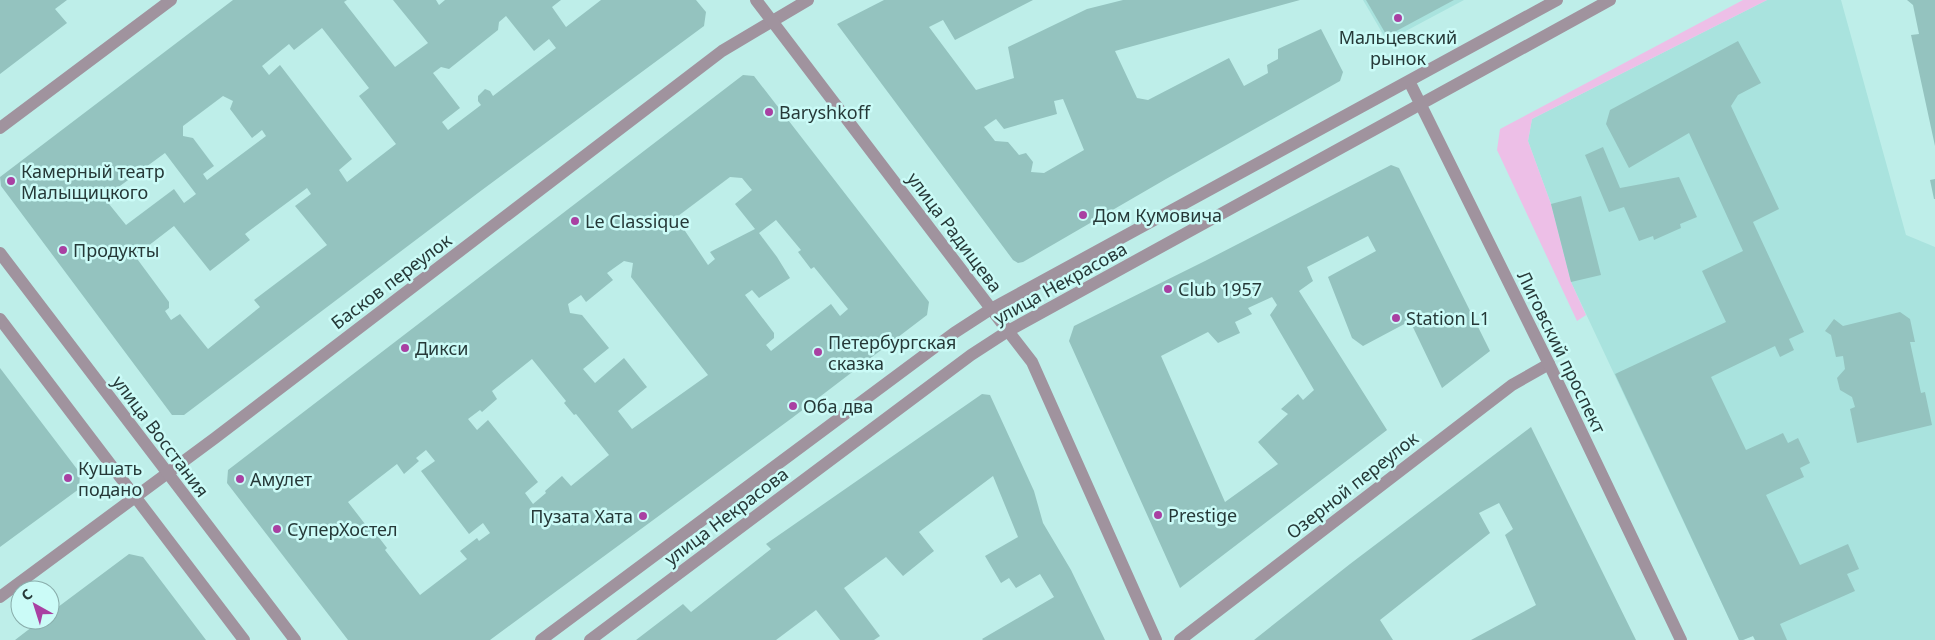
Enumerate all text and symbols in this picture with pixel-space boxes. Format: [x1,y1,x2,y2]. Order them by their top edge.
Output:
marker: Мальцевский рынок [1392,12,1404,24]
place label: Мальцевский рынок [1339,25,1457,70]
place label: Baryshkoff [779,100,872,124]
marker: Baryshkoff [763,106,775,118]
place label: Камерный театр Малыщицкого [21,159,165,204]
street label: улица Радищева [902,167,1008,297]
marker: Камерный театр Малыщицкого [5,175,17,187]
place label: Дом Кумовича [1093,203,1222,227]
place label: Le Classique [585,209,690,233]
marker: Дом Кумовича [1077,209,1089,221]
marker: Le Classique [569,215,581,227]
street label: Басков переулок [326,228,456,334]
street label: улица Некрасова [989,236,1131,330]
place label: Продукты [73,238,159,262]
marker: Продукты [57,244,69,256]
street label: Лиговский проспект [1512,267,1612,438]
place label: Club 1957 [1178,277,1262,301]
marker: Club 1957 [1162,283,1174,295]
place label: Station L1 [1406,306,1490,330]
marker: Station L1 [1390,312,1402,324]
place label: Петербургская сказка [828,330,956,375]
place label: Дикси [415,336,469,360]
marker: Дикси [399,342,411,354]
marker: Петербургская сказка [812,346,824,358]
street label: улица Восстания [107,370,215,502]
place label: Оба два [803,394,873,418]
marker: Оба два [787,400,799,412]
street label: Озерной переулок [1281,426,1423,544]
place label: Кушать подано [78,456,142,501]
street label: улица Некрасова [659,462,793,570]
place label: Амулет [250,467,313,491]
marker: Кушать подано [62,472,74,484]
marker: Амулет [234,473,246,485]
place label: Prestige [1168,503,1237,527]
place label: Пузата Хата [530,504,633,528]
marker: Prestige [1152,509,1164,521]
marker: Пузата Хата [637,510,649,522]
place label: СуперХостел [287,517,398,541]
marker: СуперХостел [271,523,283,535]
north arrow [10,580,60,630]
text: С [17,584,36,605]

